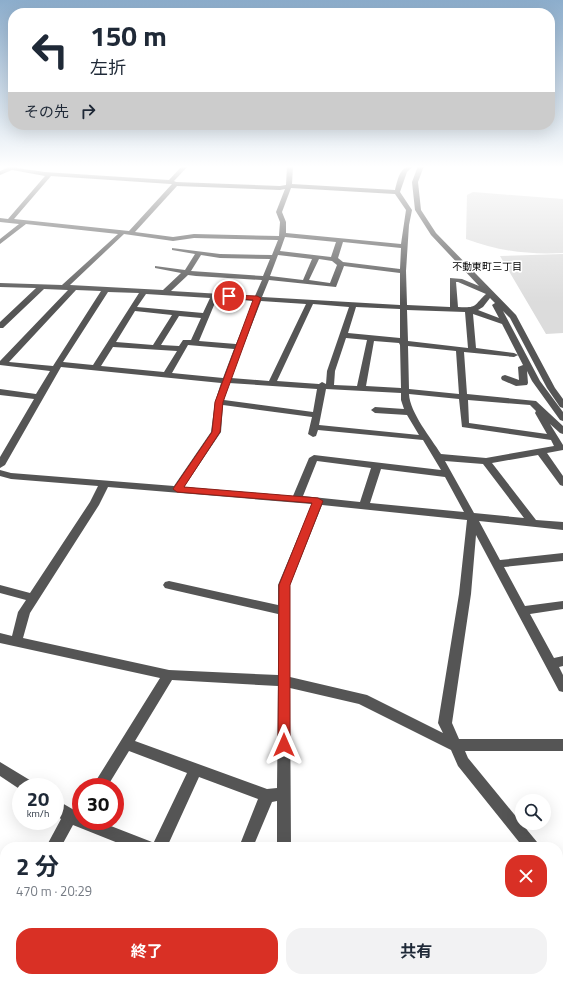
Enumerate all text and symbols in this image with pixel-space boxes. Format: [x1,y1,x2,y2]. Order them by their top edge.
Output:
text: 150 m [90,14,167,57]
icon: left [24,24,76,76]
text: 左折 [90,54,126,81]
text: その先 [24,100,69,123]
icon: right [77,100,99,122]
district label: 不動東町三丁目 [452,259,522,274]
pin [212,279,246,313]
icon: arrive [218,285,240,307]
position arrow [263,724,305,766]
speed limit sign: 30 [72,778,124,830]
text: 20 [27,783,49,814]
map controls [515,794,551,830]
button: search [515,794,551,830]
text: km/h [27,806,49,821]
text: 2 分 [16,848,59,884]
button: close [505,855,547,897]
text: 470 m · 20:29 [16,881,92,901]
button: 終了 [16,928,278,974]
button: 共有 [286,928,547,974]

